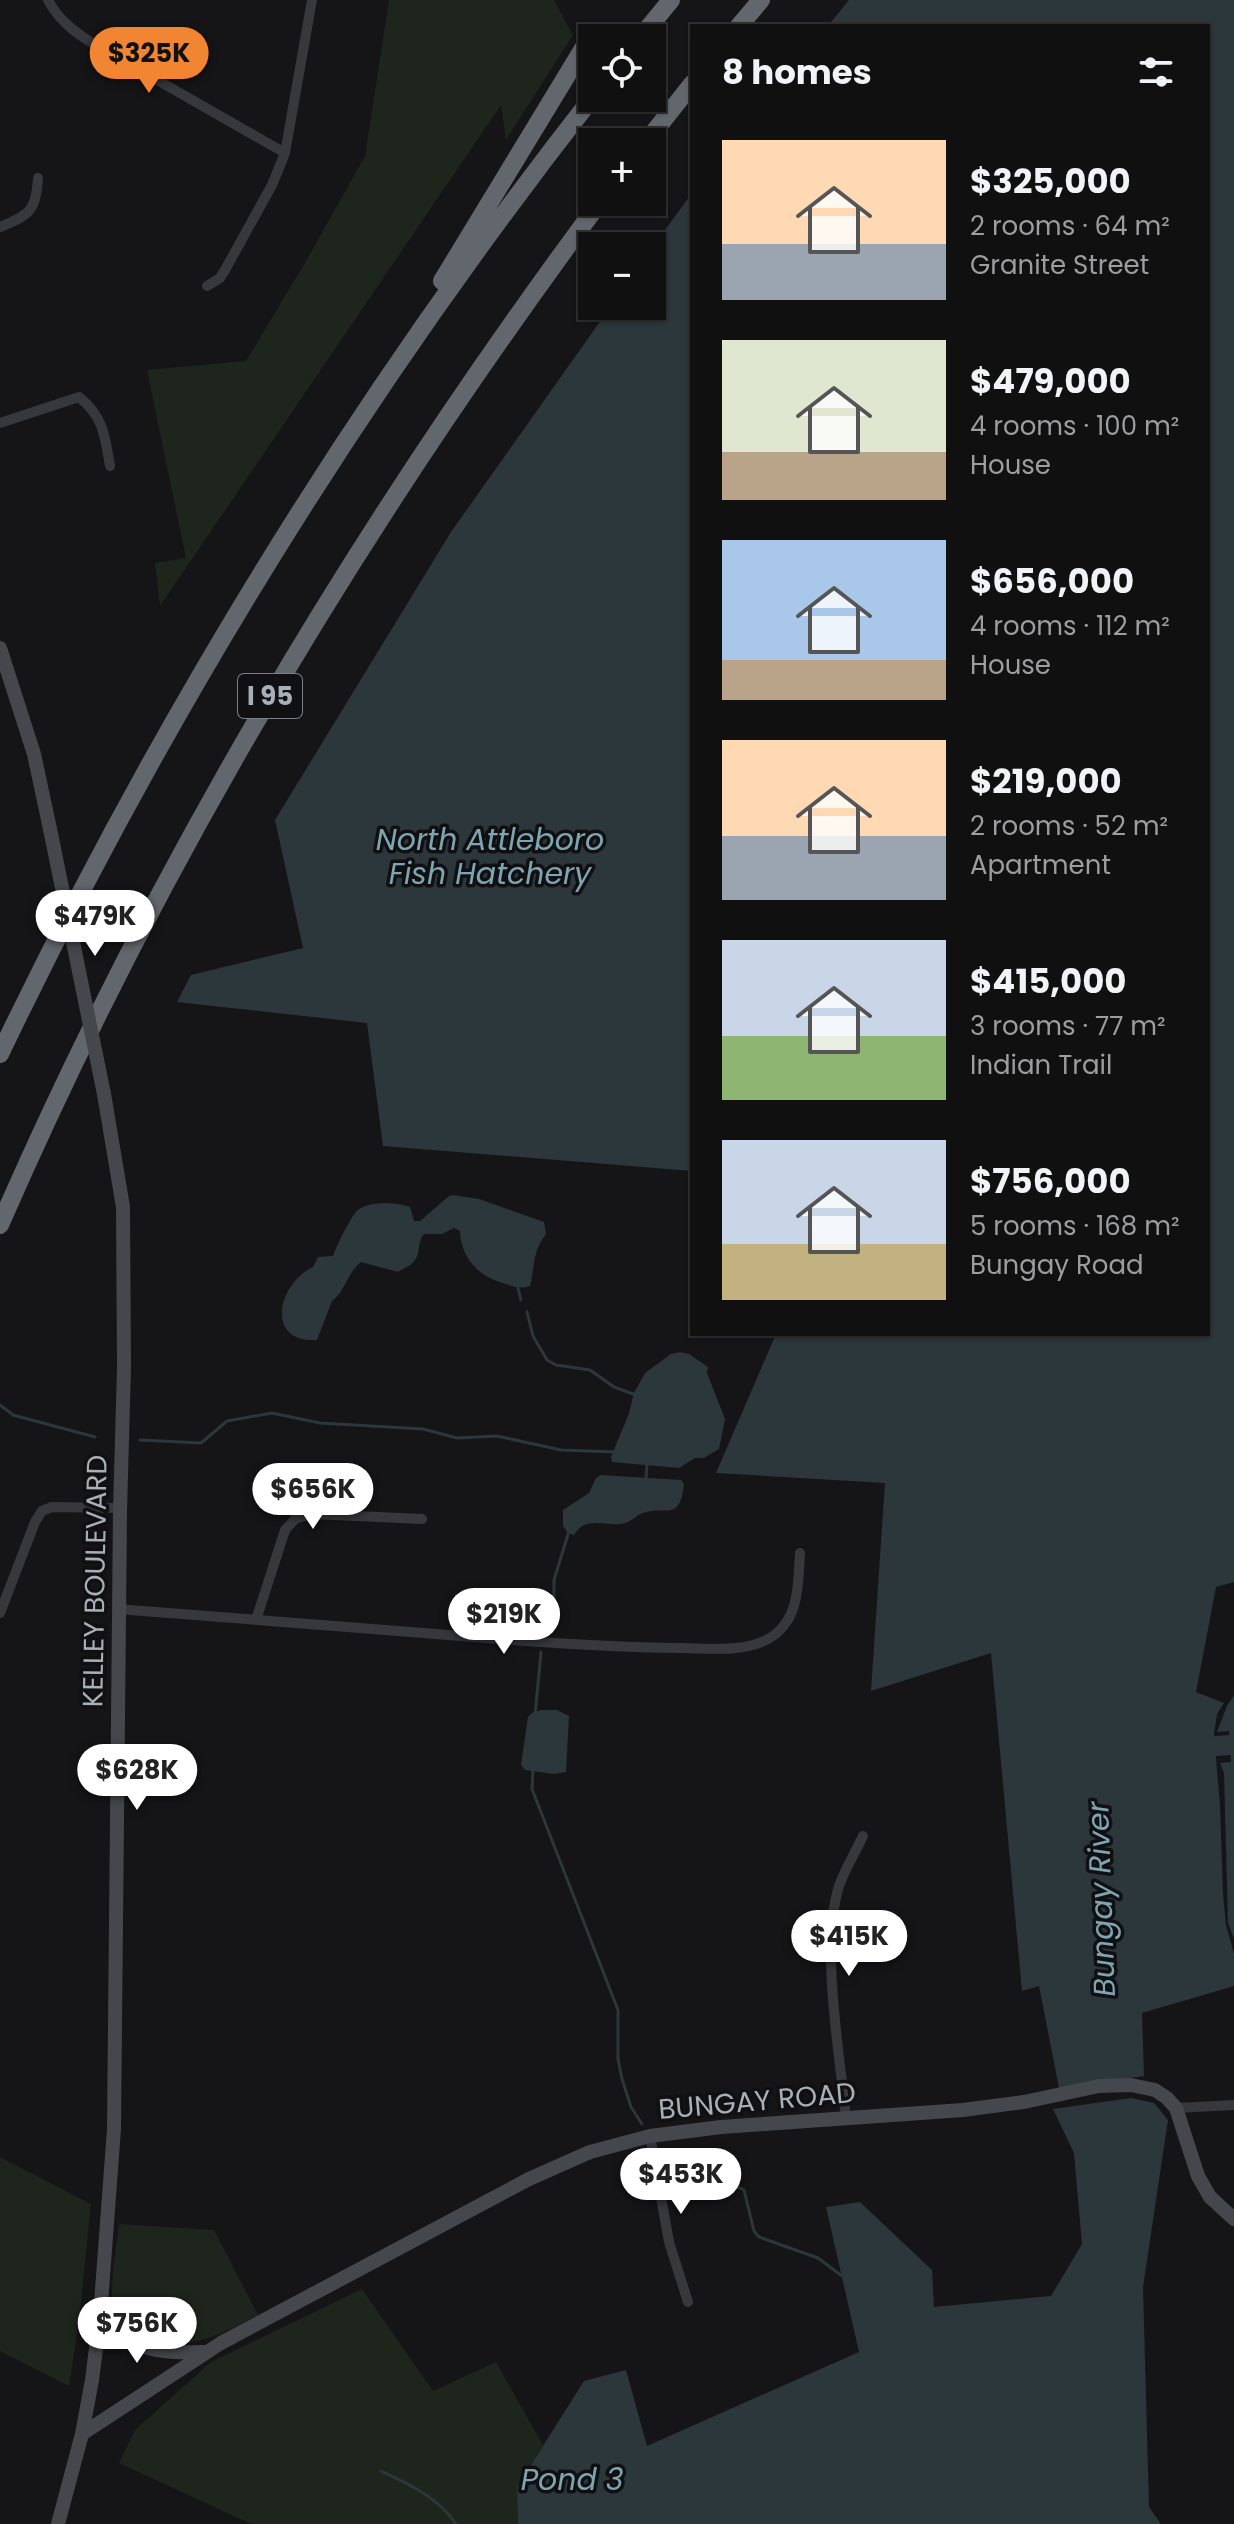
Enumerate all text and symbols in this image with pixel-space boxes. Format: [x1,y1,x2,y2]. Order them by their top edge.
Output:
map controls [578,24,666,320]
button: locate [578,24,666,112]
pin: $325K [93,27,205,95]
text: $325K [108,35,190,71]
text: 8 homes [722,48,872,96]
icon: filters [1134,50,1178,94]
button: + [578,128,666,216]
text: $325,000 [970,157,1131,205]
icon: home [786,172,882,268]
text: 2 rooms · 64 m² [970,208,1170,244]
button: − [578,232,666,320]
text: Granite Street [970,247,1149,283]
text: $479,000 [970,357,1131,405]
icon: home [786,372,882,468]
text: 4 rooms · 100 m² [970,408,1179,444]
text: House [970,447,1051,483]
text: $656,000 [970,557,1134,605]
icon: home [786,572,882,668]
text: 4 rooms · 112 m² [970,608,1170,644]
text: House [970,647,1051,683]
road number: I 95 [238,674,302,718]
text: $219,000 [970,757,1122,805]
icon: home [786,772,882,868]
text: 2 rooms · 52 m² [970,808,1168,844]
water label: North Attleboro Fish Hatchery [376,818,604,895]
text: Apartment [970,847,1111,883]
pin: $479K [39,890,151,958]
text: $479K [54,898,136,934]
text: $415,000 [970,957,1127,1005]
icon: home [786,972,882,1068]
text: 3 rooms · 77 m² [970,1008,1166,1044]
text: Indian Trail [970,1047,1112,1083]
text: $756,000 [970,1157,1131,1205]
icon: home [786,1172,882,1268]
text: 5 rooms · 168 m² [970,1208,1180,1244]
text: Bungay Road [970,1247,1144,1283]
street label: KELLEY BOULEVARD [73,1454,117,1708]
pin: $656K [257,1463,369,1531]
text: $656K [270,1471,356,1507]
pin: $219K [448,1588,560,1656]
text: $219K [466,1596,542,1632]
pin: $628K [81,1744,193,1812]
text: $628K [95,1752,179,1788]
water label: Bungay River [1076,1800,1126,1997]
pin: $415K [793,1910,905,1978]
text: $415K [809,1918,889,1954]
street label: BUNGAY ROAD [657,2073,857,2129]
pin: $453K [625,2148,737,2216]
text: $453K [638,2156,724,2192]
pin: $756K [81,2297,193,2365]
text: $756K [96,2305,178,2341]
water label: Pond 3 [521,2458,623,2501]

